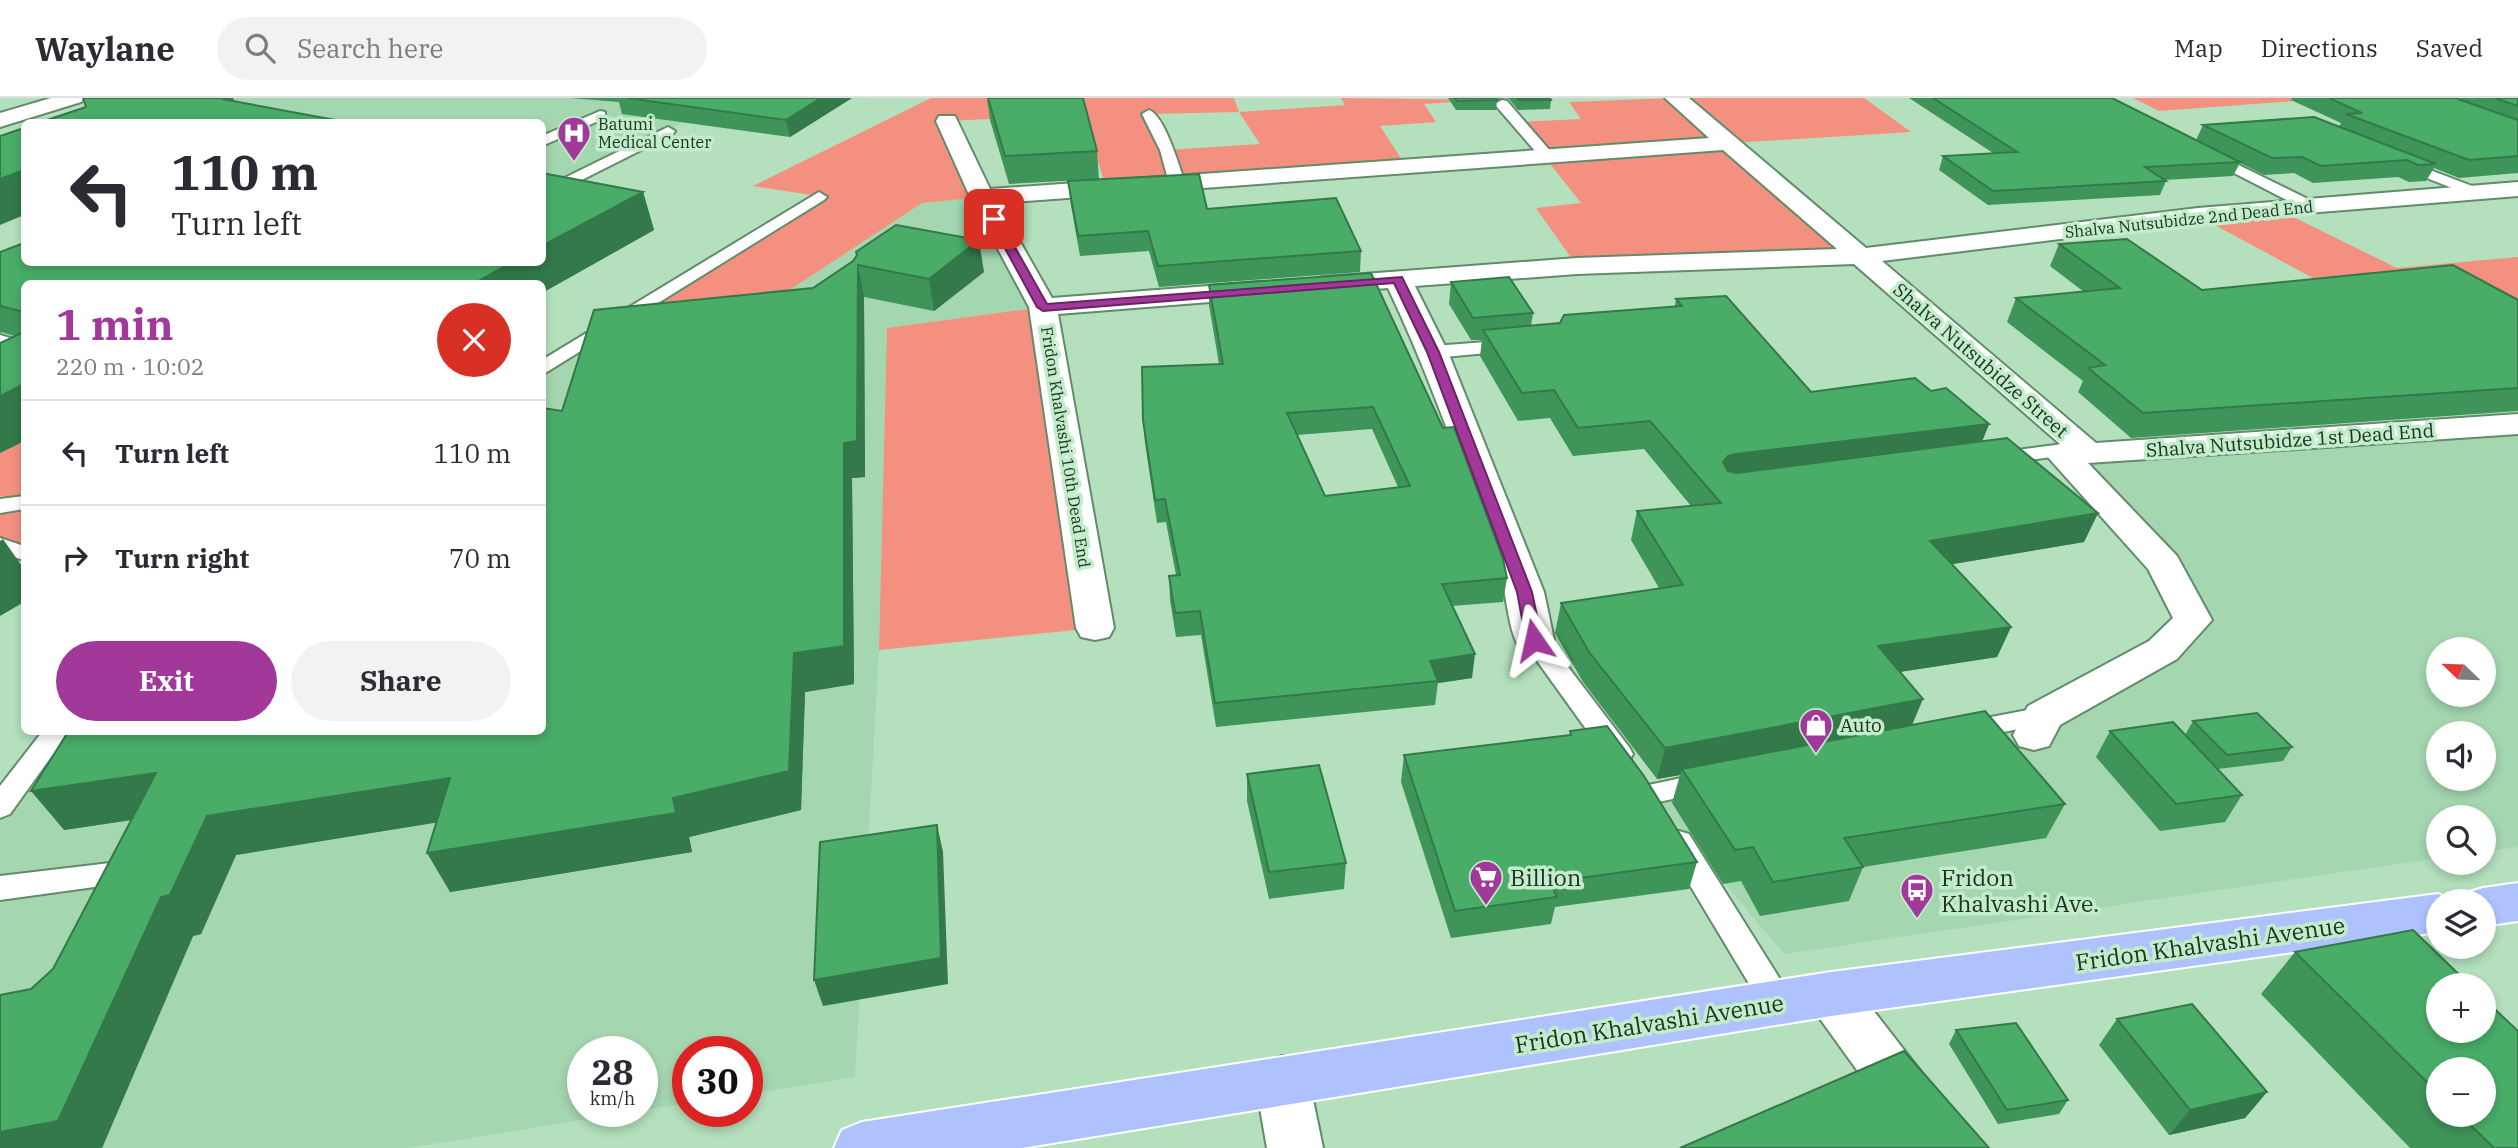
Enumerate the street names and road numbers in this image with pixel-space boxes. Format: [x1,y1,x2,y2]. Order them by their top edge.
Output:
street label: Shalva Nutsubidze 2nd Dead End [2064,196,2314,242]
street label: Shalva Nutsubidze Street [1888,277,2074,443]
street label: Fridon Khalvashi 10th Dead End [1037,325,1095,569]
street label: Shalva Nutsubidze 1st Dead End [2145,418,2435,462]
street label: Fridon Khalvashi Avenue [2073,909,2347,977]
street label: Fridon Khalvashi Avenue [1512,987,1786,1059]

